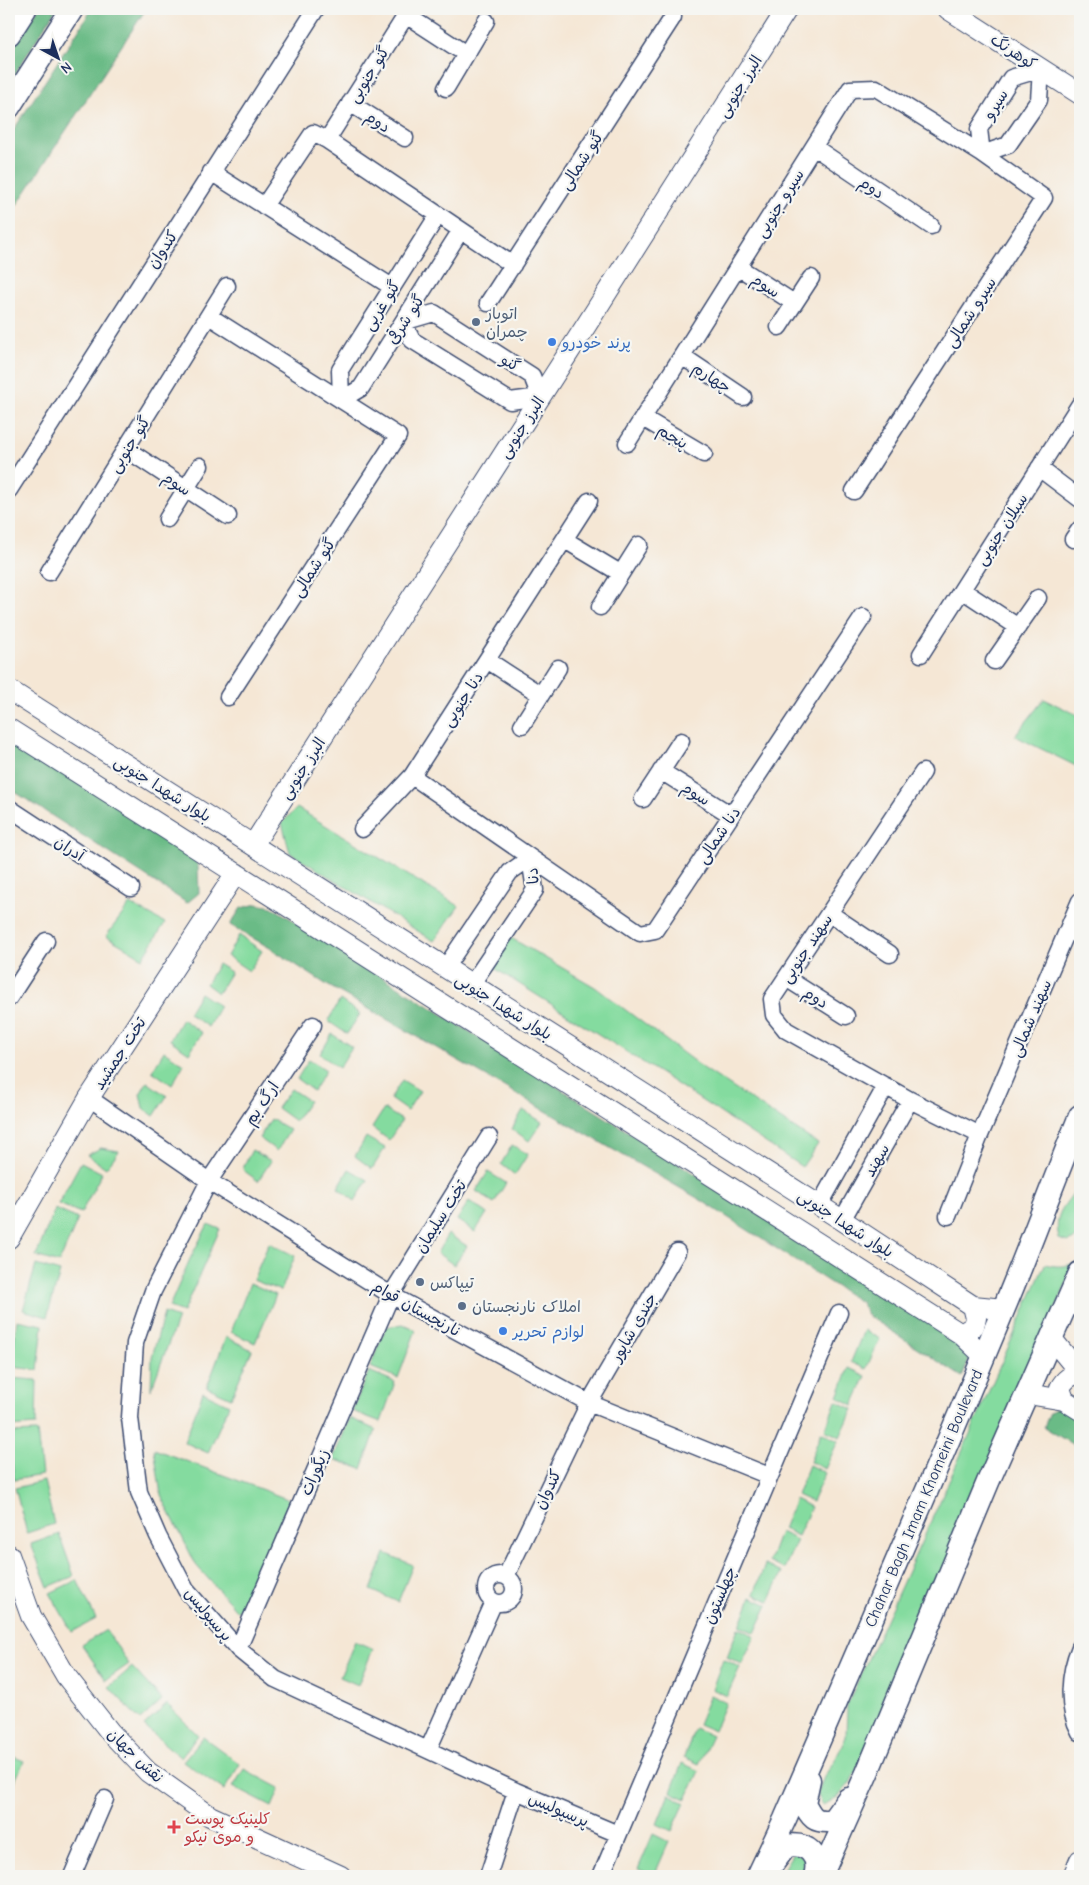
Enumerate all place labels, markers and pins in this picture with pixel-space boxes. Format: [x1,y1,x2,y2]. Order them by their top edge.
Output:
place label: اتوبار چمران [484,305,528,342]
marker: اتوبار چمران [470,316,482,328]
place label: پرند خودرو [560,334,631,353]
marker: پرند خودرو [546,336,558,348]
place label: تیپاکس [430,1274,474,1293]
marker: تیپاکس [414,1276,426,1288]
place label: املاک نارنجستان [472,1298,581,1316]
marker: املاک نارنجستان [456,1300,468,1312]
place label: لوازم تحریر [511,1323,584,1344]
marker: لوازم تحریر [497,1325,509,1337]
place label: کلینیک پوست و موی نیکو [183,1810,270,1847]
marker: کلینیک پوست و موی نیکو [167,1820,181,1834]

